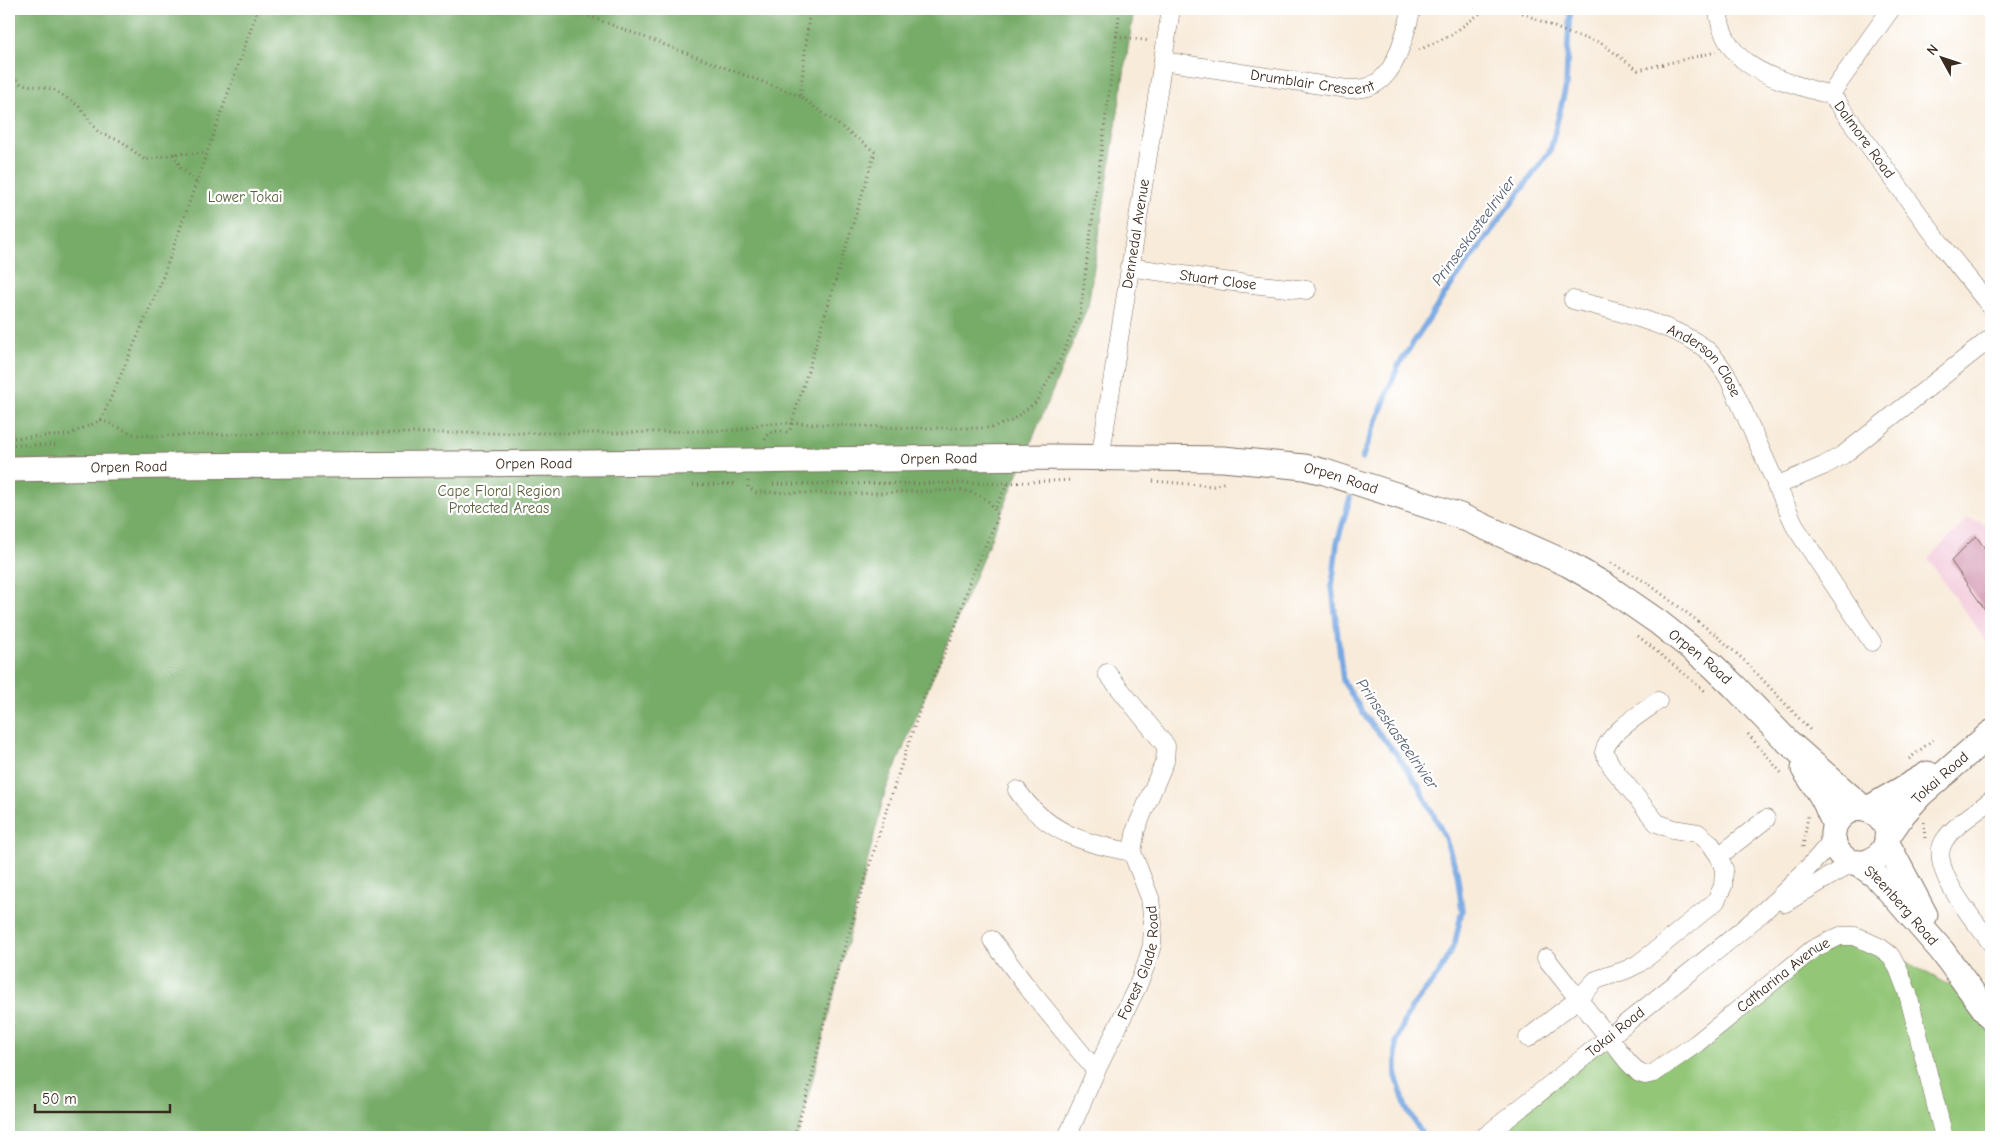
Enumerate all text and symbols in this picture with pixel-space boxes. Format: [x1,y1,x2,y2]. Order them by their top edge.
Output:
north arrow [1918,32,1968,82]
text: N [1923,41,1942,59]
street label: Drumblair Crescent [1249,65,1378,98]
street label: Dalmore Road [1830,97,1899,182]
water label: Prinseskasteelrivier [1428,172,1520,289]
street label: Dennedal Avenue [1118,177,1153,290]
park label: Lower Tokai [208,188,282,206]
street label: Stuart Close [1178,266,1258,294]
street label: Anderson Close [1664,320,1745,400]
street label: Orpen Road [900,449,977,468]
street label: Orpen Road [495,454,572,473]
street label: Orpen Road [90,457,168,476]
street label: Orpen Road [1302,458,1380,498]
park label: Cape Floral Region Protected Areas [438,482,560,517]
street label: Orpen Road [1665,625,1736,688]
water label: Prinseskasteelrivier [1352,675,1442,793]
street label: Tokai Road [1908,748,1972,807]
street label: Steenberg Road [1861,862,1942,949]
street label: Forest Glade Road [1114,905,1162,1023]
street label: Catharina Avenue [1733,933,1833,1016]
street label: Tokai Road [1582,1003,1648,1061]
scale bar [35,1081,170,1113]
text: 50 m [42,1090,77,1108]

